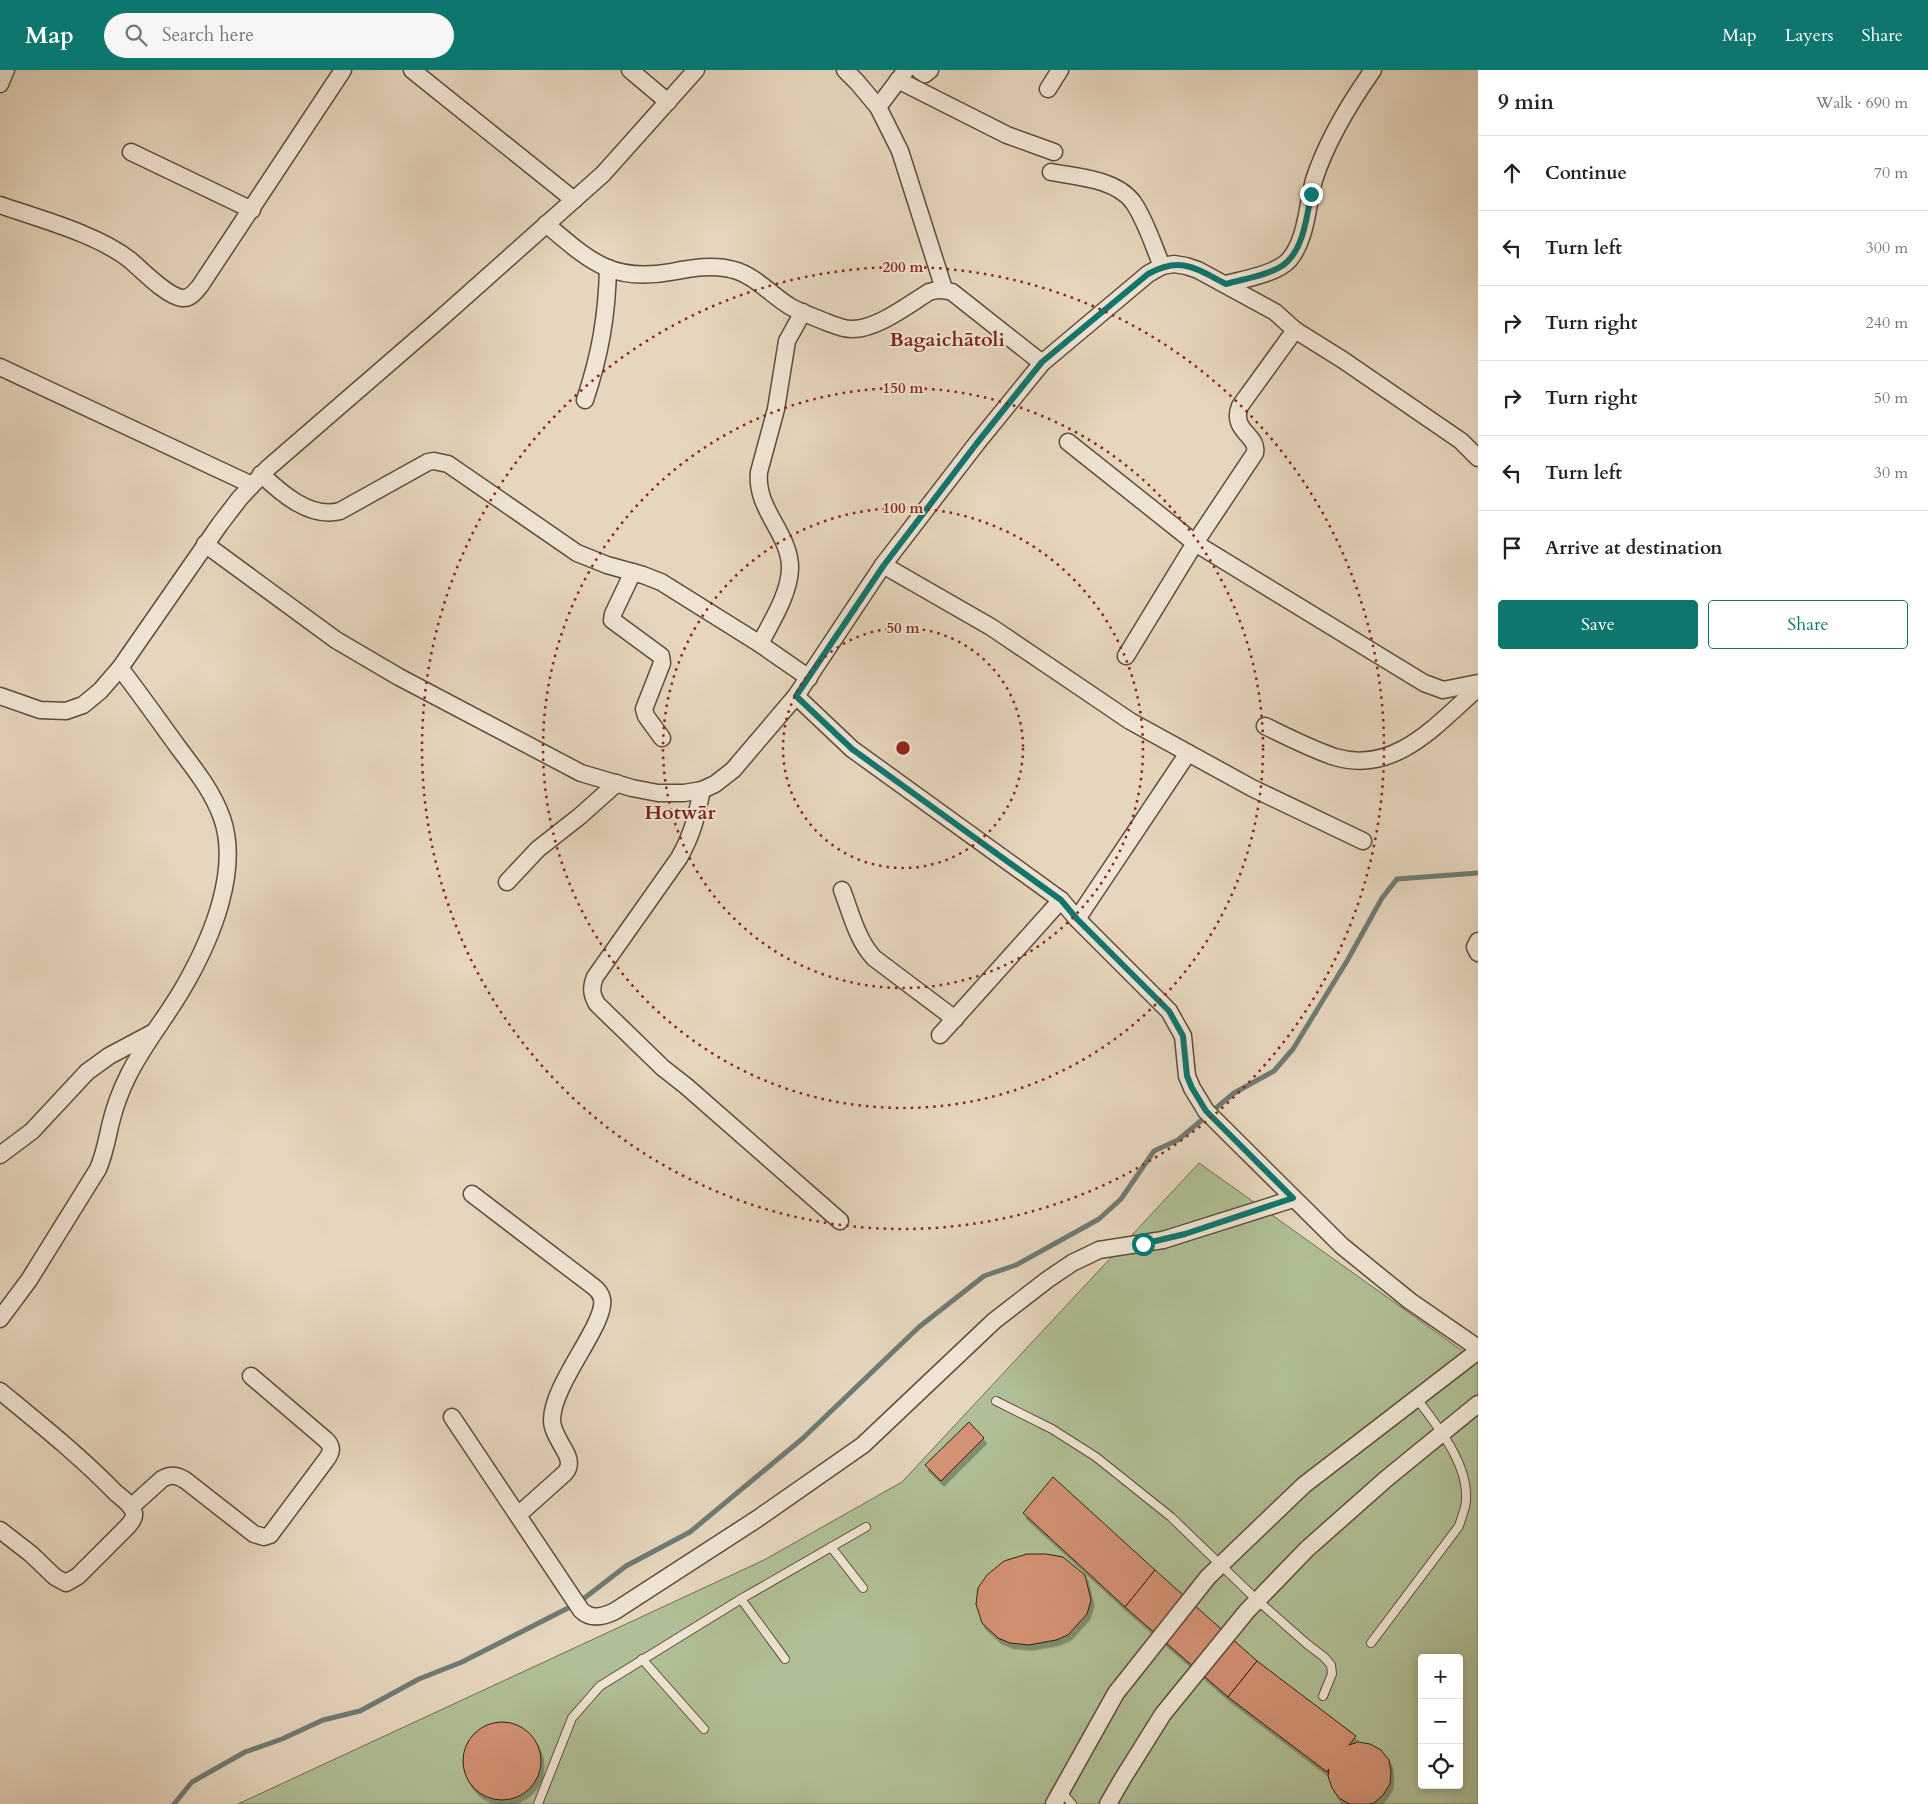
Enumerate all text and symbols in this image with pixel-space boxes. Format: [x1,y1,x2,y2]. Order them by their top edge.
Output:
search box [104,13,454,58]
text: Map [25,19,74,52]
icon: search [122,21,150,49]
text: Search here [162,22,254,48]
text: Map [1722,23,1757,48]
text: Layers [1785,23,1834,48]
text: Share [1862,23,1903,48]
text: 9 min [1498,88,1554,117]
text: Walk · 690 m [1816,92,1908,114]
icon: ahead [1498,159,1526,187]
text: Continue [1545,160,1627,186]
text: 70 m [1874,162,1908,184]
route end [1300,183,1323,206]
icon: left [1498,234,1526,262]
text: Turn left [1545,235,1622,261]
text: 300 m [1866,237,1908,259]
text: 200 m [883,257,924,277]
icon: right [1498,309,1526,337]
text: Turn right [1545,310,1637,336]
text: 240 m [1866,312,1908,334]
district label: Bagaichātoli [889,326,1005,353]
text: 150 m [883,378,924,398]
icon: right [1498,384,1526,412]
text: Turn right [1545,385,1637,411]
text: 50 m [1874,387,1908,409]
icon: left [1498,459,1526,487]
text: Turn left [1545,460,1622,486]
text: 30 m [1874,462,1908,484]
text: 100 m [883,498,924,518]
icon: arrive [1498,534,1526,562]
text: Arrive at destination [1545,535,1722,561]
button: Save [1498,600,1698,649]
button: Share [1708,600,1908,649]
text: 50 m [886,618,920,638]
centre of rings [894,739,912,757]
district label: Hotwār [644,799,717,826]
route start [1132,1233,1155,1256]
map controls [1418,1654,1463,1789]
button: + [1418,1654,1463,1699]
button: − [1418,1699,1463,1744]
button: locate [1418,1744,1463,1789]

